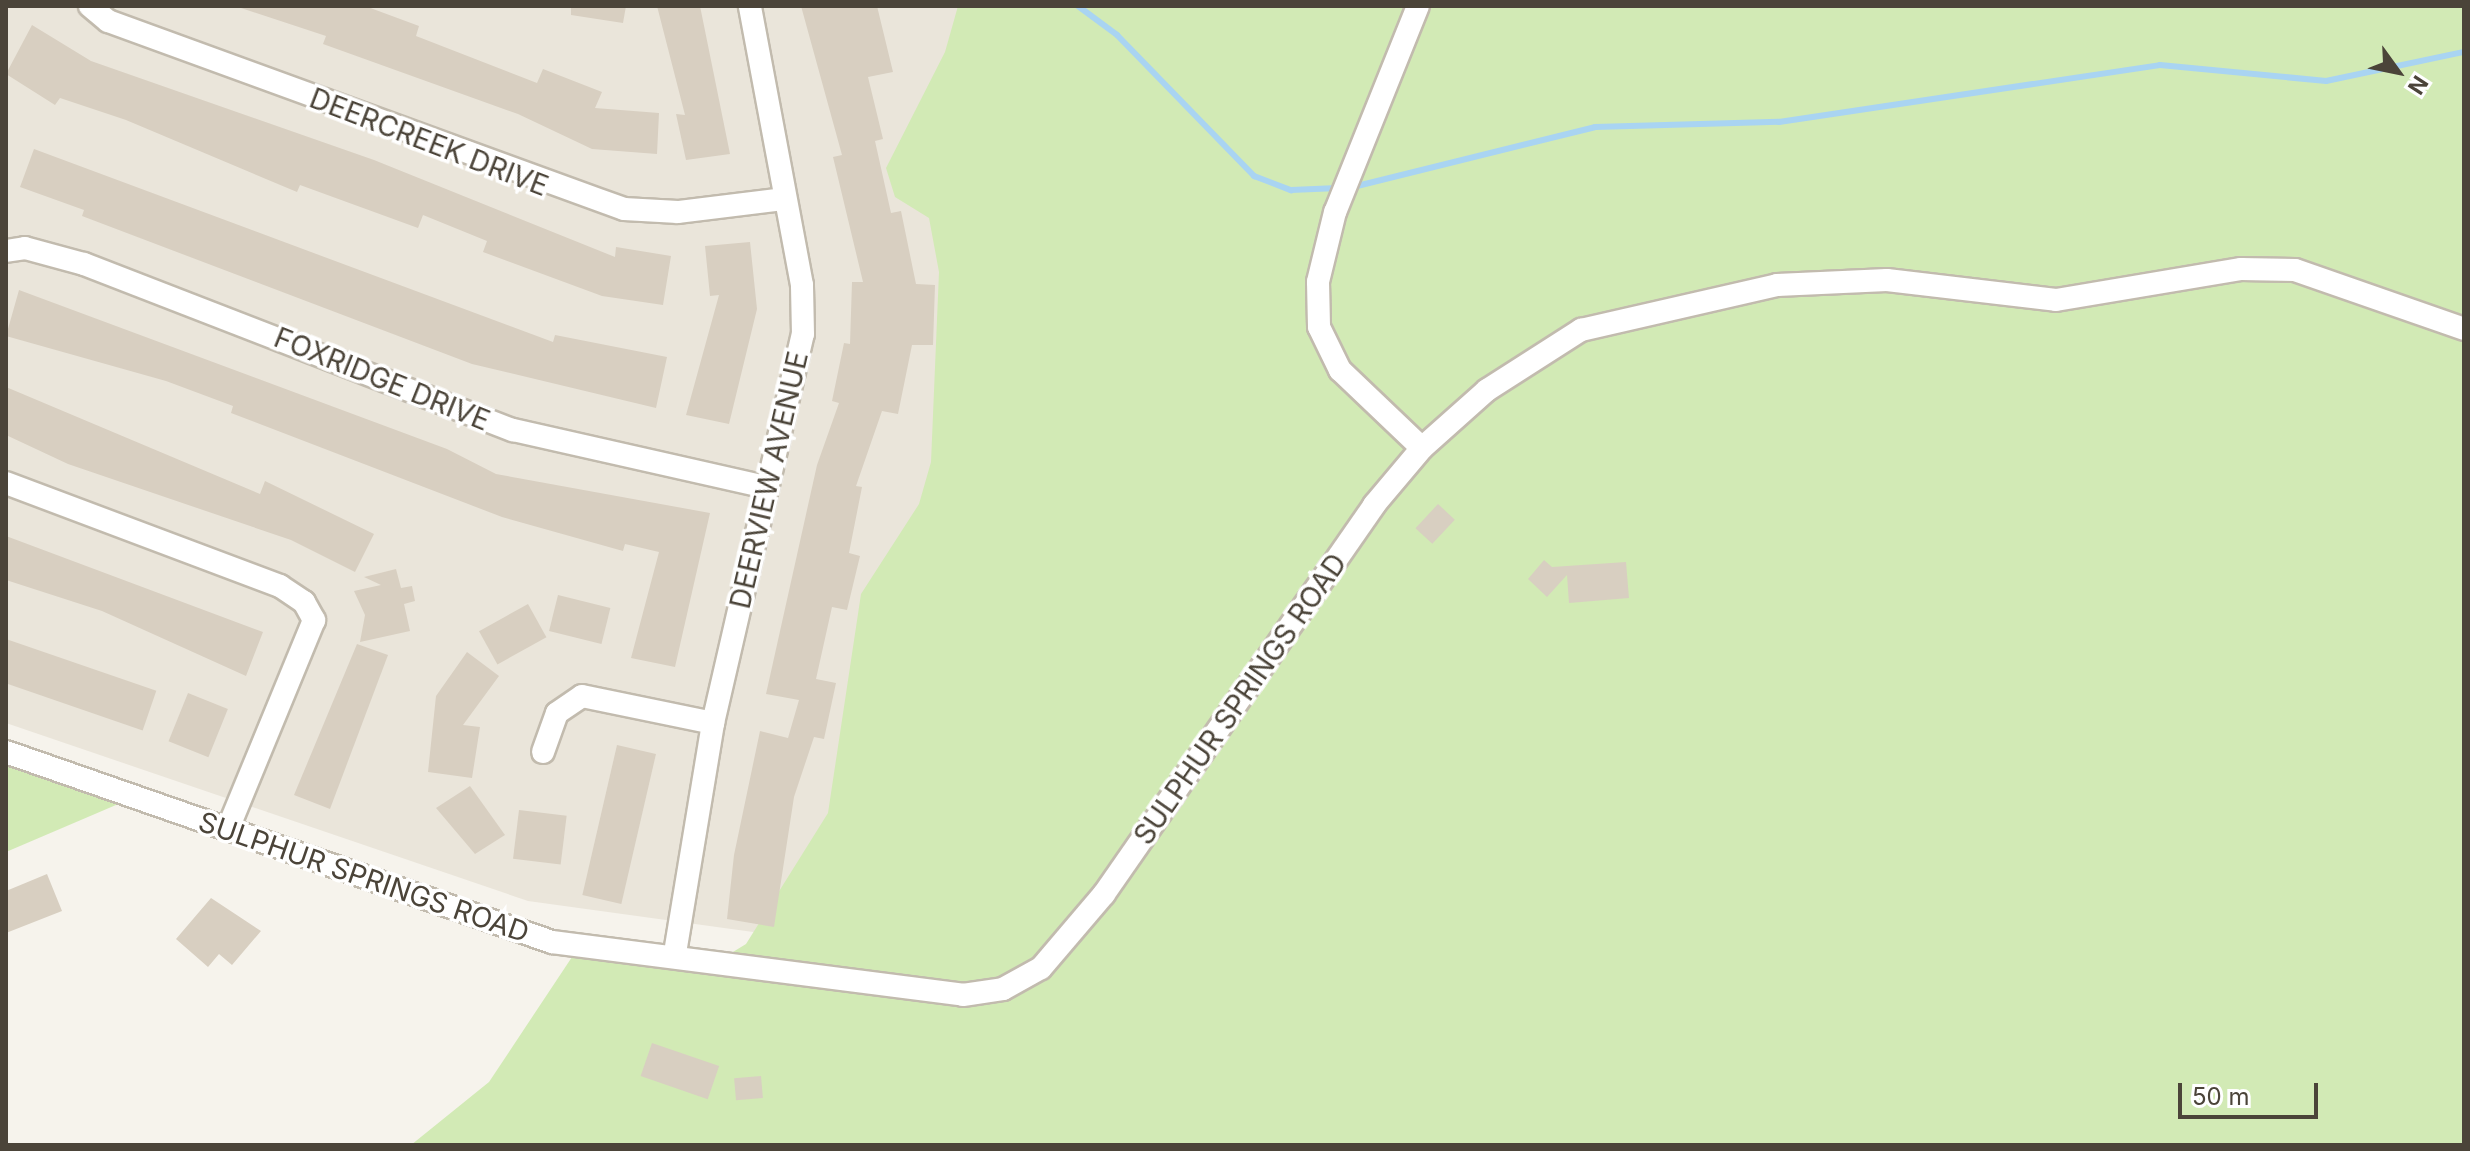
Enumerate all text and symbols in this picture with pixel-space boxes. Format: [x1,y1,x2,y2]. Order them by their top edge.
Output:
north arrow [2358,32,2438,112]
text: N [2403,71,2434,99]
street label: DEERCREEK DRIVE [305,81,553,203]
street label: FOXRIDGE DRIVE [269,320,495,438]
street label: DEERVIEW AVENUE [723,348,815,612]
street label: SULPHUR SPRINGS ROAD [1127,547,1353,851]
street label: SULPHUR SPRINGS ROAD [194,805,534,949]
scale bar [2182,1067,2322,1117]
text: 50 m [2192,1082,2250,1111]

